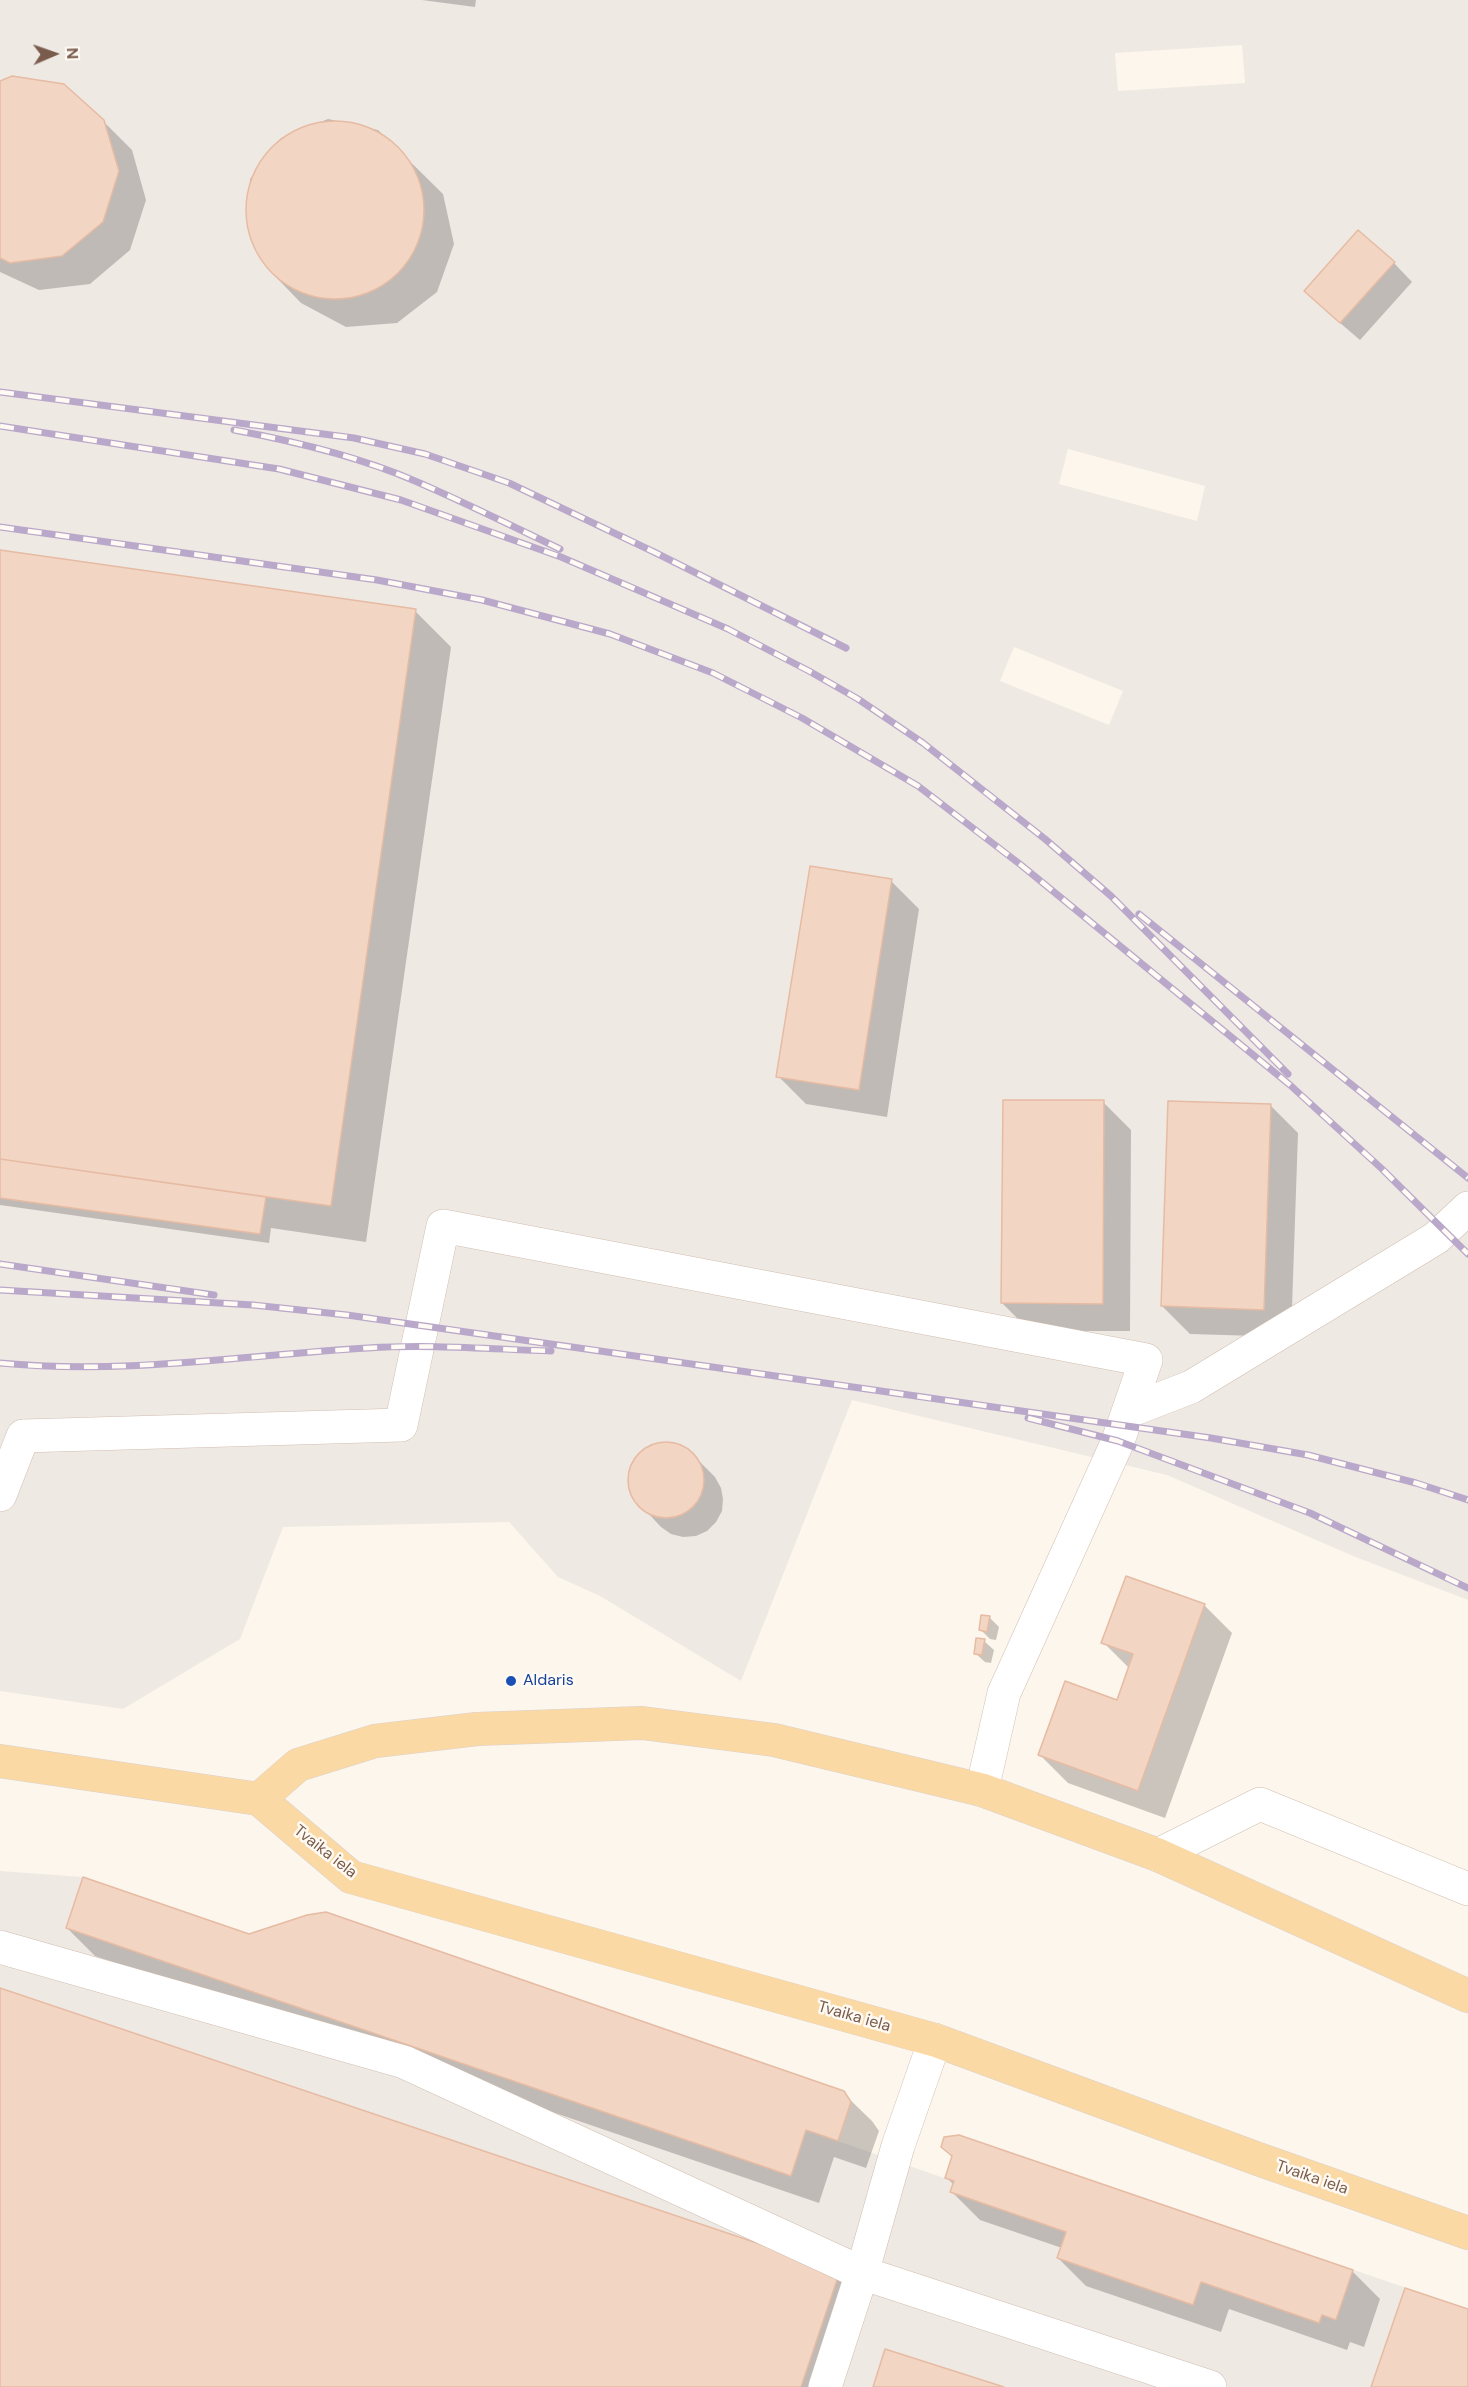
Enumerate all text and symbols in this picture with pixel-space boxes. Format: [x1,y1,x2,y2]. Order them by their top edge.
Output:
north arrow [24,24,84,84]
text: N [62,47,83,60]
place label: Aldaris [523,1671,574,1691]
marker: Aldaris [504,1674,518,1688]
street label: Tvaika iela [290,1821,360,1883]
street label: Tvaika iela [815,1997,893,2037]
street label: Tvaika iela [1274,2157,1350,2199]

